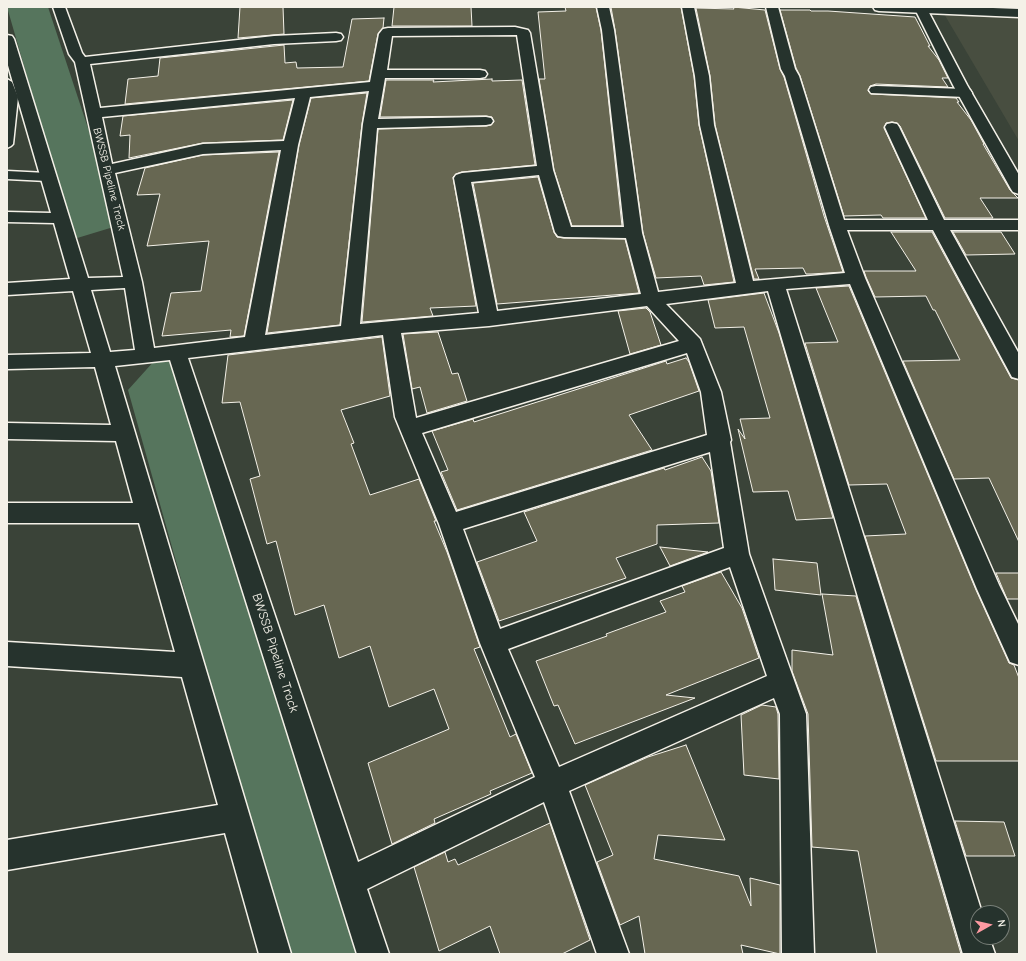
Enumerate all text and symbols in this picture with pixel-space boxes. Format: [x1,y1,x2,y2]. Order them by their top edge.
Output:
street label: BWSSB Pipeline Track [90,126,128,232]
street label: BWSSB Pipeline Track [248,591,302,715]
north arrow [970,905,1010,945]
text: N [994,919,1008,928]

